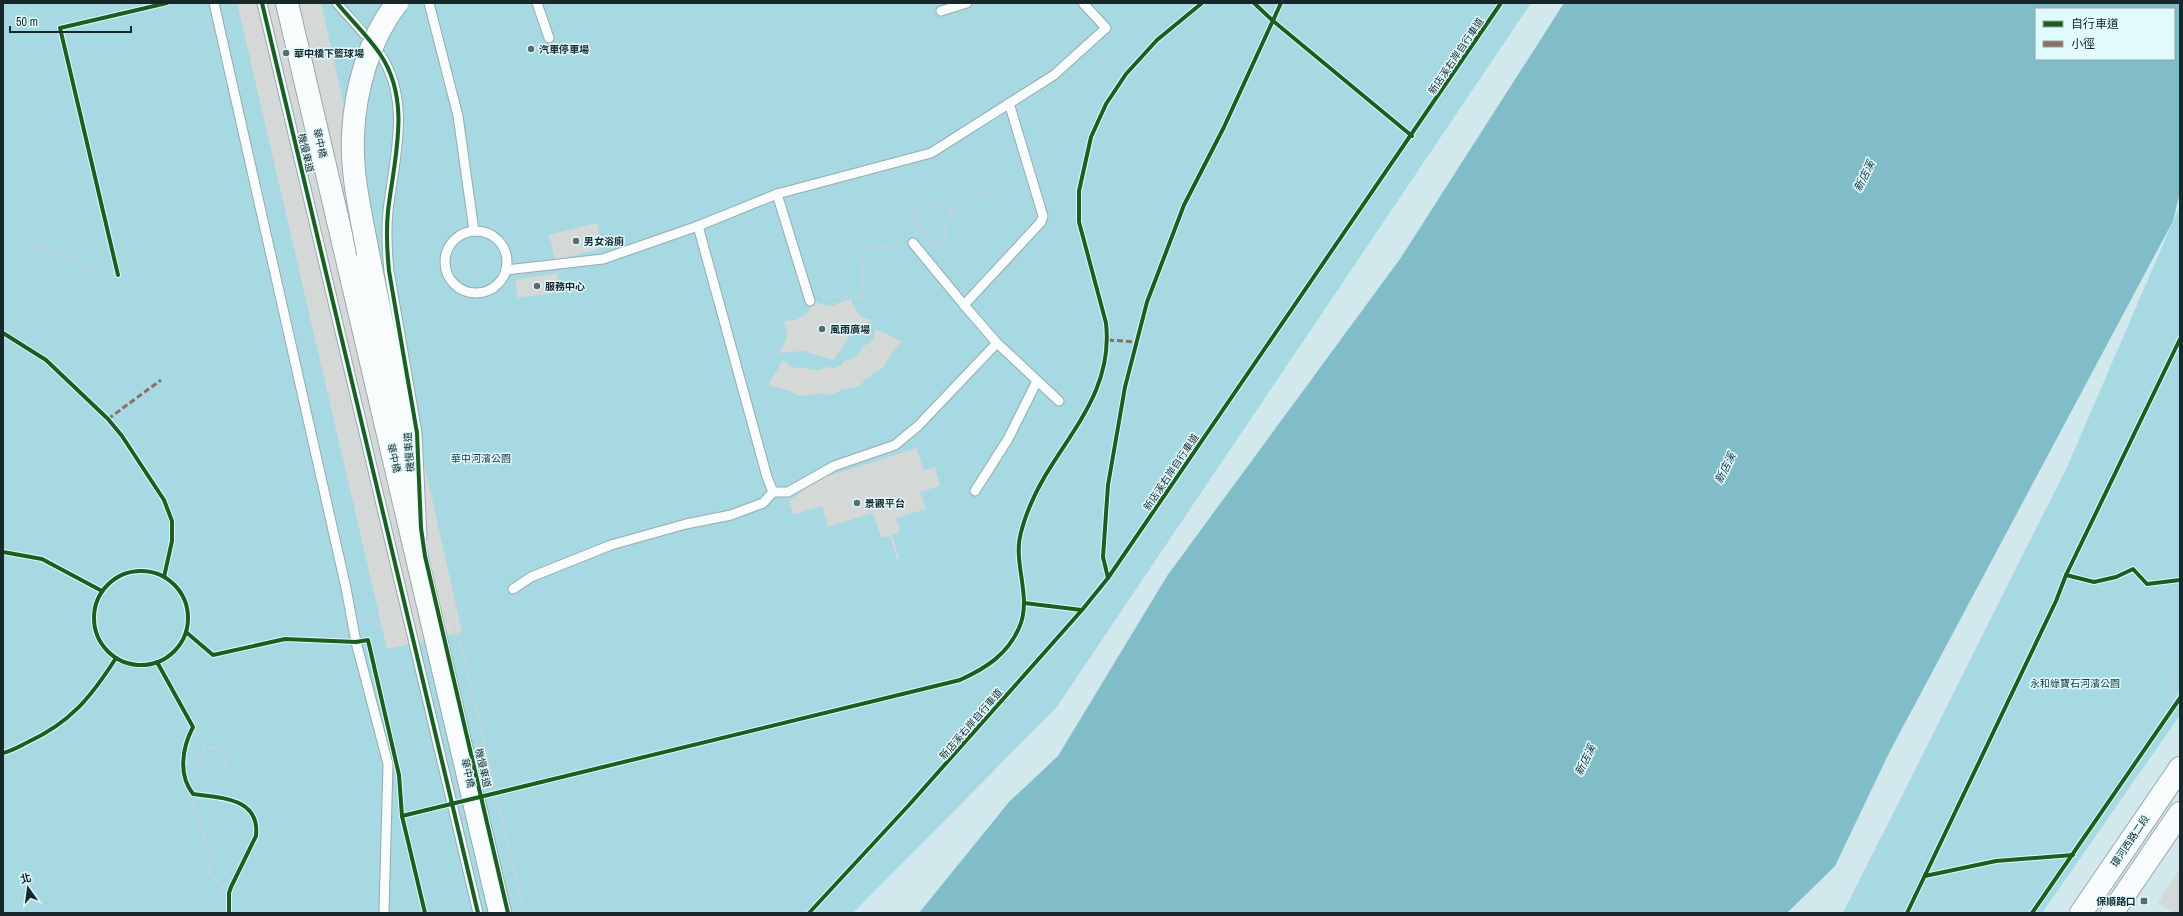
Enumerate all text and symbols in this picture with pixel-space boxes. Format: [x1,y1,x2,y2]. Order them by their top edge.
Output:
scale bar [10,8,131,34]
legend [2035,8,2175,60]
text: 50 m [16,14,38,30]
street label: 新店溪右岸自行車道 [1425,15,1487,97]
text: 自行車道 [2071,16,2119,32]
text: 小徑 [2071,36,2095,52]
place label: 汽車停車場 [539,43,589,56]
marker: 汽車停車場 [526,44,536,54]
place label: 華中橋下籃球場 [294,47,364,60]
marker: 華中橋下籃球場 [281,48,291,58]
street label: 華中橋 [310,127,330,159]
street label: 機慢車道 [295,132,317,174]
water label: 新店溪 [1850,156,1878,194]
place label: 男女浴廁 [584,235,624,248]
marker: 男女浴廁 [571,236,581,246]
place label: 服務中心 [545,280,585,293]
marker: 服務中心 [532,281,542,291]
place label: 風雨廣場 [830,323,870,336]
marker: 風雨廣場 [817,324,827,334]
street label: 新店溪右岸自行車道 [1140,431,1202,513]
street label: 機慢車道 [401,432,417,472]
street label: 華中橋 [384,442,404,474]
water label: 新店溪 [1711,448,1739,486]
park label: 華中河濱公園 [451,452,511,465]
place label: 景觀平台 [865,497,905,510]
marker: 景觀平台 [852,498,862,508]
park label: 永和綠寶石河濱公園 [2030,677,2120,690]
street label: 新店溪右岸自行車道 [937,686,1005,762]
water label: 新店溪 [1571,740,1599,778]
street label: 機慢車道 [472,747,494,789]
street label: 華中橋 [458,757,478,789]
street label: 環河西路二段 [2108,812,2152,870]
north arrow [8,868,48,908]
text: 北 [19,870,33,886]
place label: 保順路口 [2096,895,2136,908]
marker: 保順路口 [2139,896,2149,906]

